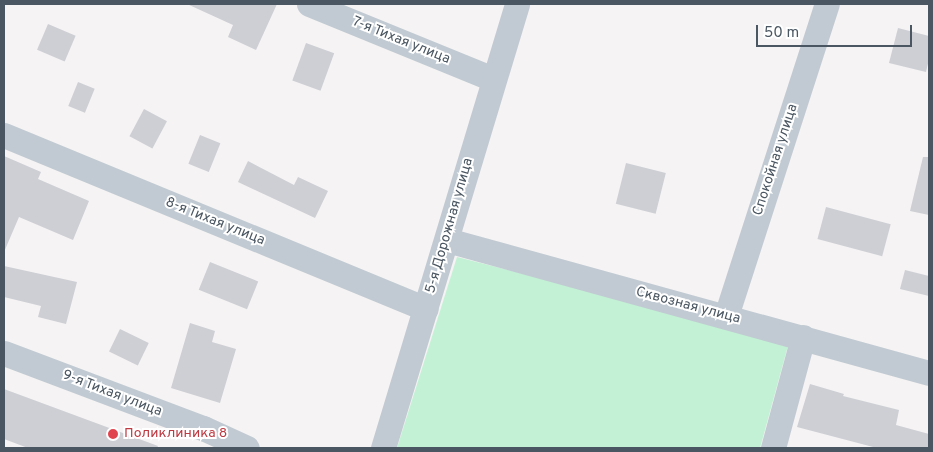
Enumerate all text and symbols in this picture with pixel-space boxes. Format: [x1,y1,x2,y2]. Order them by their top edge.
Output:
street label: 7-я Тихая улица [349,14,453,68]
scale bar [758,15,914,47]
text: 50 m [764,24,799,43]
street label: Спокойная улица [750,102,802,218]
street label: 5-я Дорожная улица [423,156,477,296]
street label: 8-я Тихая улица [163,194,267,250]
street label: Сквозная улица [634,284,742,328]
street label: 9-я Тихая улица [59,367,165,421]
place label: Поликлиника 8 [124,426,227,442]
marker: Поликлиника 8 [106,427,120,441]

